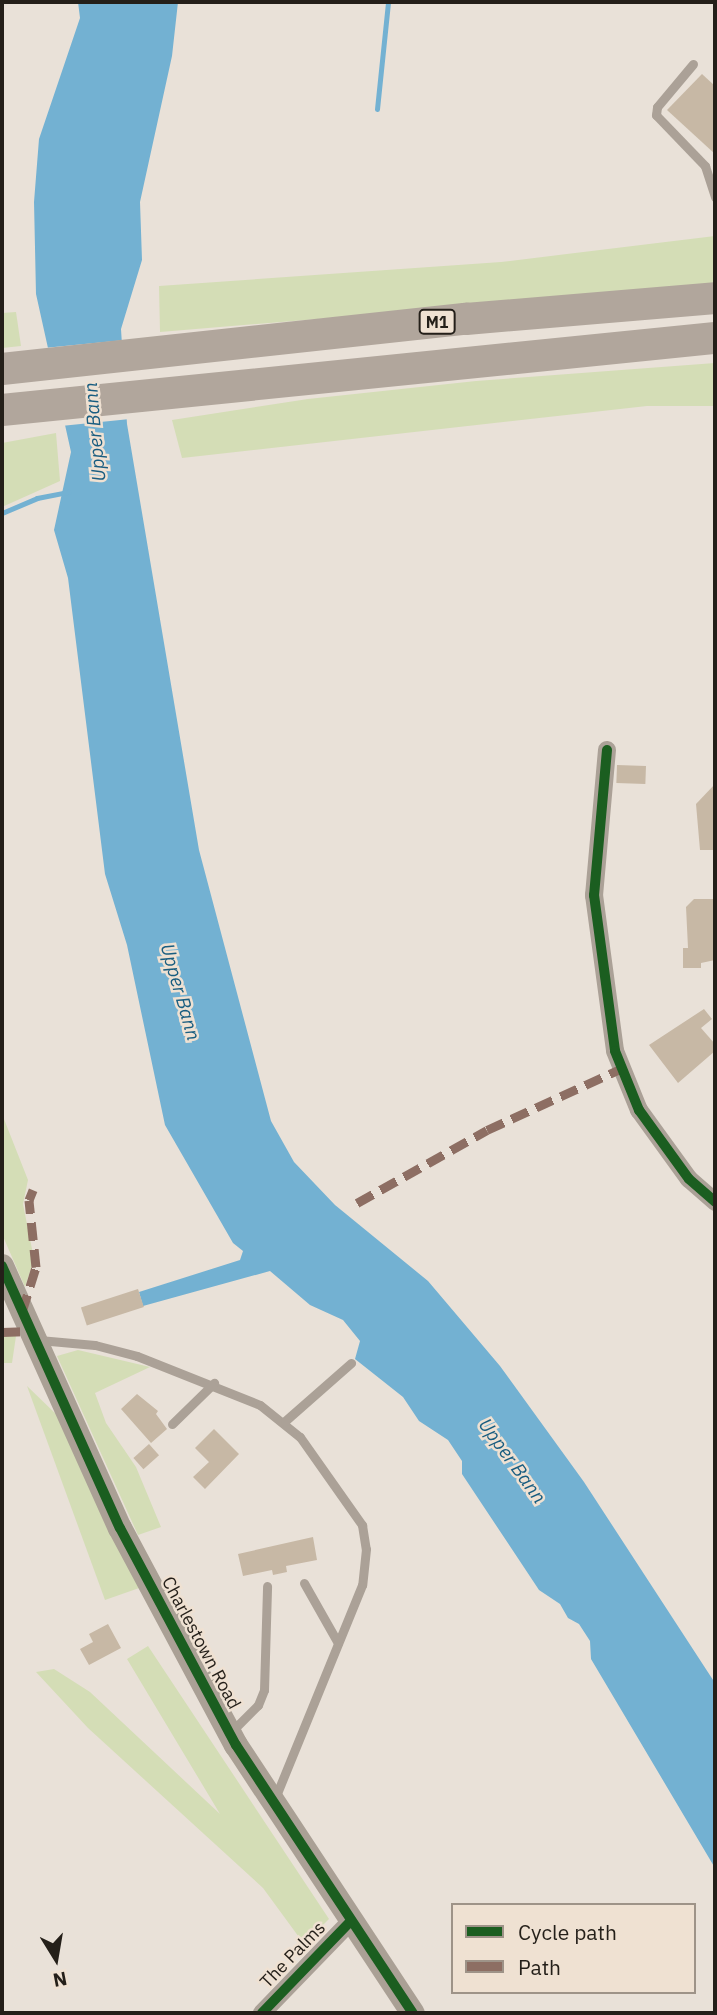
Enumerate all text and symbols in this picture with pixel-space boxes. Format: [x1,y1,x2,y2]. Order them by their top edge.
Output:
road number: M1 [418,310,456,334]
water label: Upper Bann [79,381,111,483]
water label: Upper Bann [155,941,205,1043]
water label: Upper Bann [473,1414,551,1508]
street label: Charlestown Road [157,1573,245,1713]
legend [451,1903,696,1994]
street label: The Palms [256,1917,330,1993]
text: Cycle path [518,1918,617,1946]
north arrow [21,1924,91,1994]
text: Path [518,1953,561,1981]
text: N [51,1967,69,1993]

